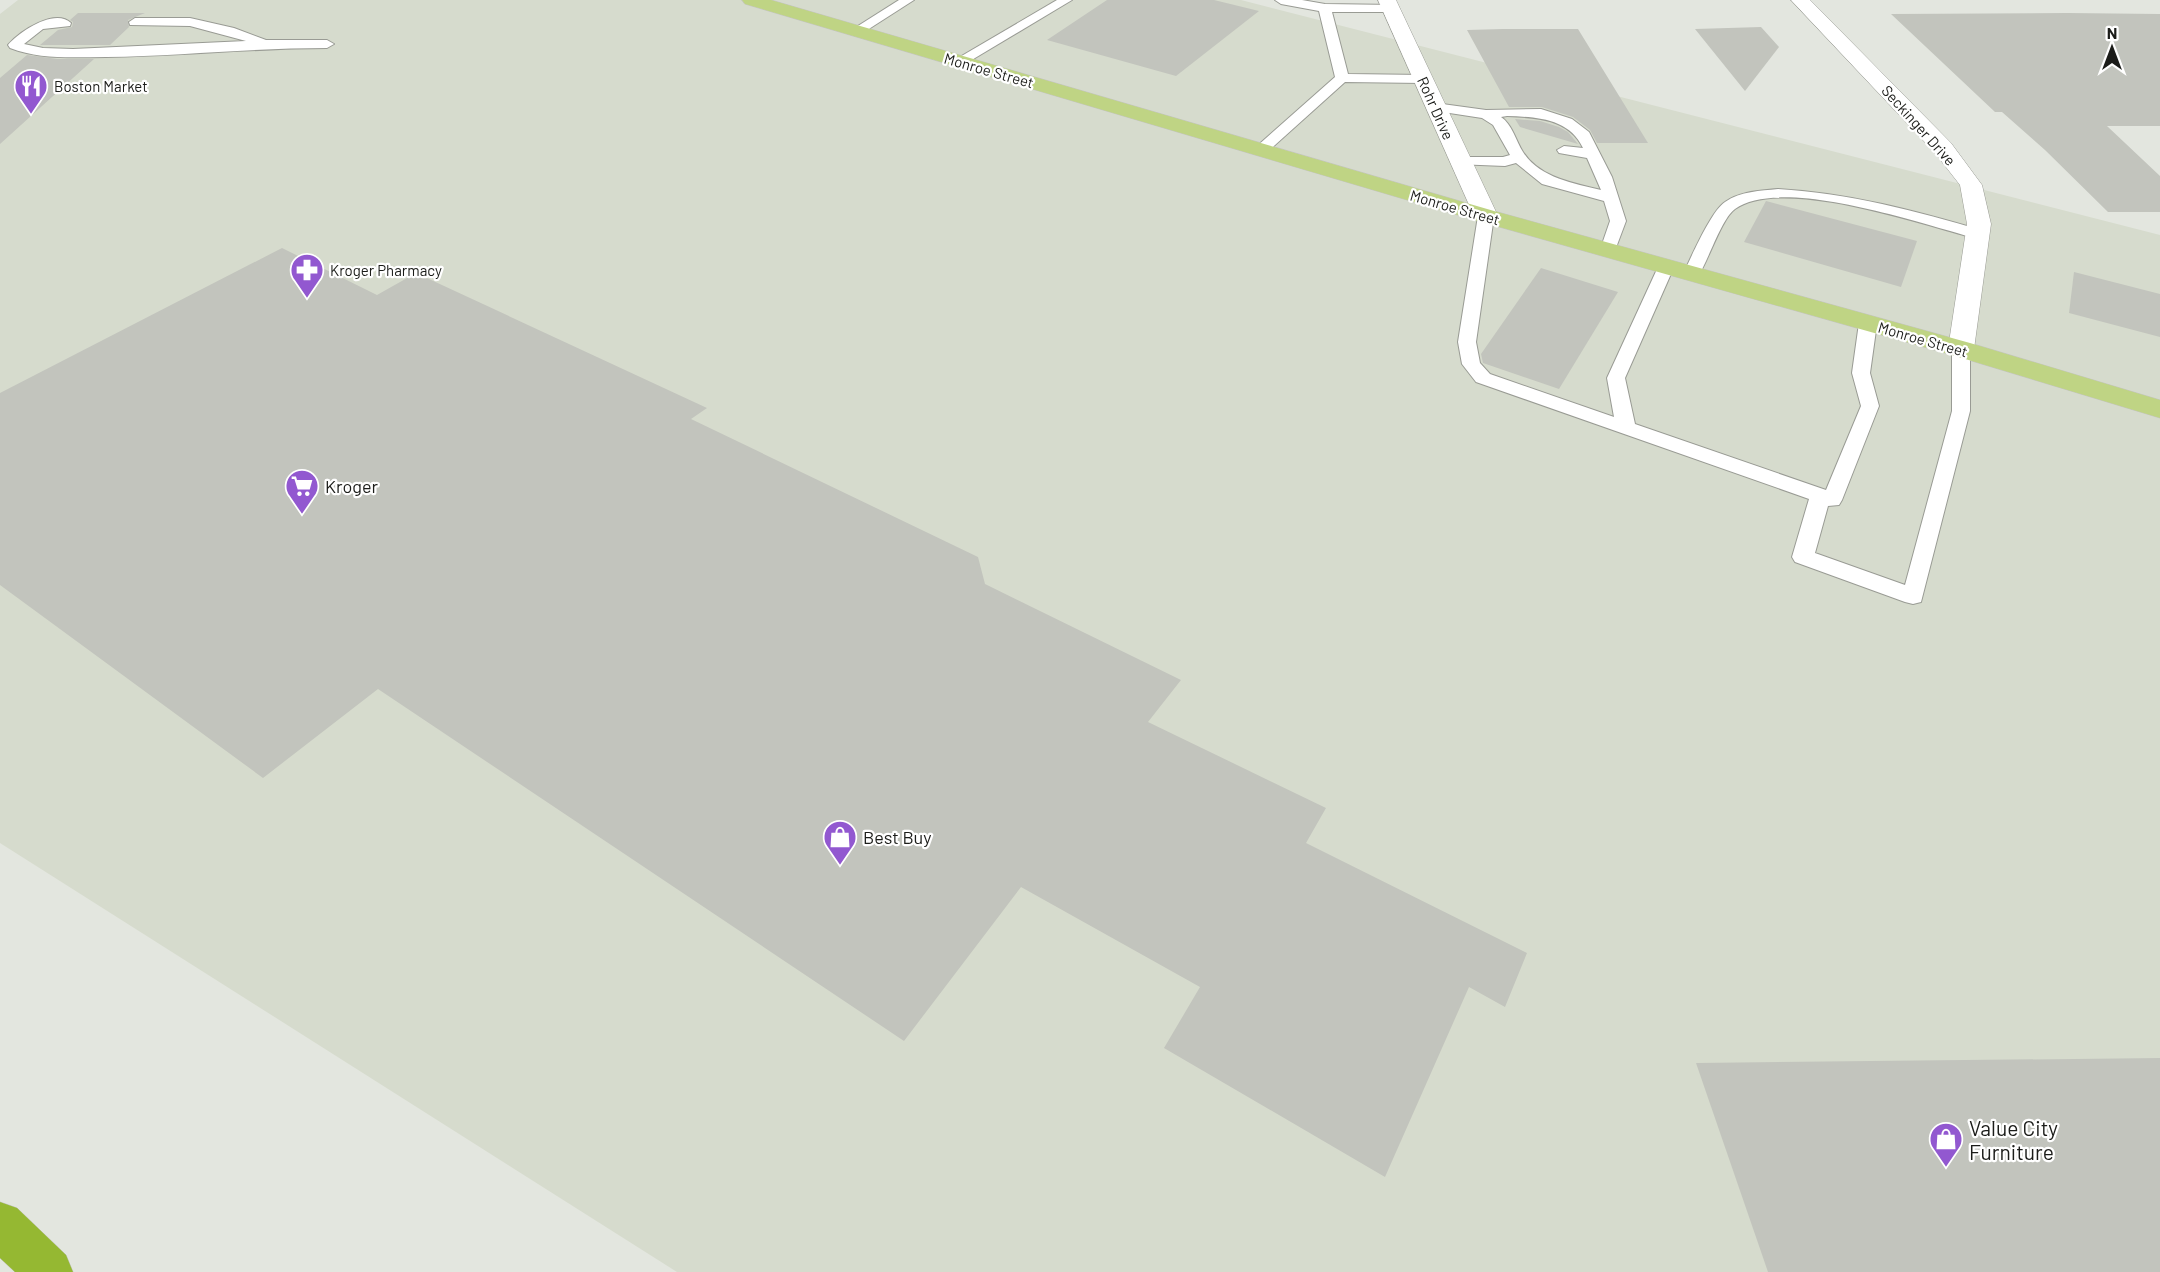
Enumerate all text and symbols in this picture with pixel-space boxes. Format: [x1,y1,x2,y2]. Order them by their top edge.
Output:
north arrow [2082,18,2142,78]
text: N [2107,23,2117,42]
street label: Monroe Street [942,49,1036,91]
restaurant icon: Boston Market [13,68,49,115]
street label: Rohr Drive [1414,74,1458,142]
place label: Boston Market [54,77,148,95]
street label: Seckinger Drive [1878,81,1960,169]
street label: Monroe Street [1408,186,1502,228]
pharmacy icon: Kroger Pharmacy [289,252,325,299]
place label: Kroger Pharmacy [330,261,442,279]
street label: Monroe Street [1876,318,1970,360]
supermarket icon: Kroger [284,468,320,515]
place label: Kroger [325,475,378,497]
shop icon: Best Buy [822,819,858,866]
place label: Best Buy [863,826,932,848]
place label: Value City Furniture [1969,1115,2058,1164]
shop icon: Value City Furniture [1928,1121,1964,1168]

